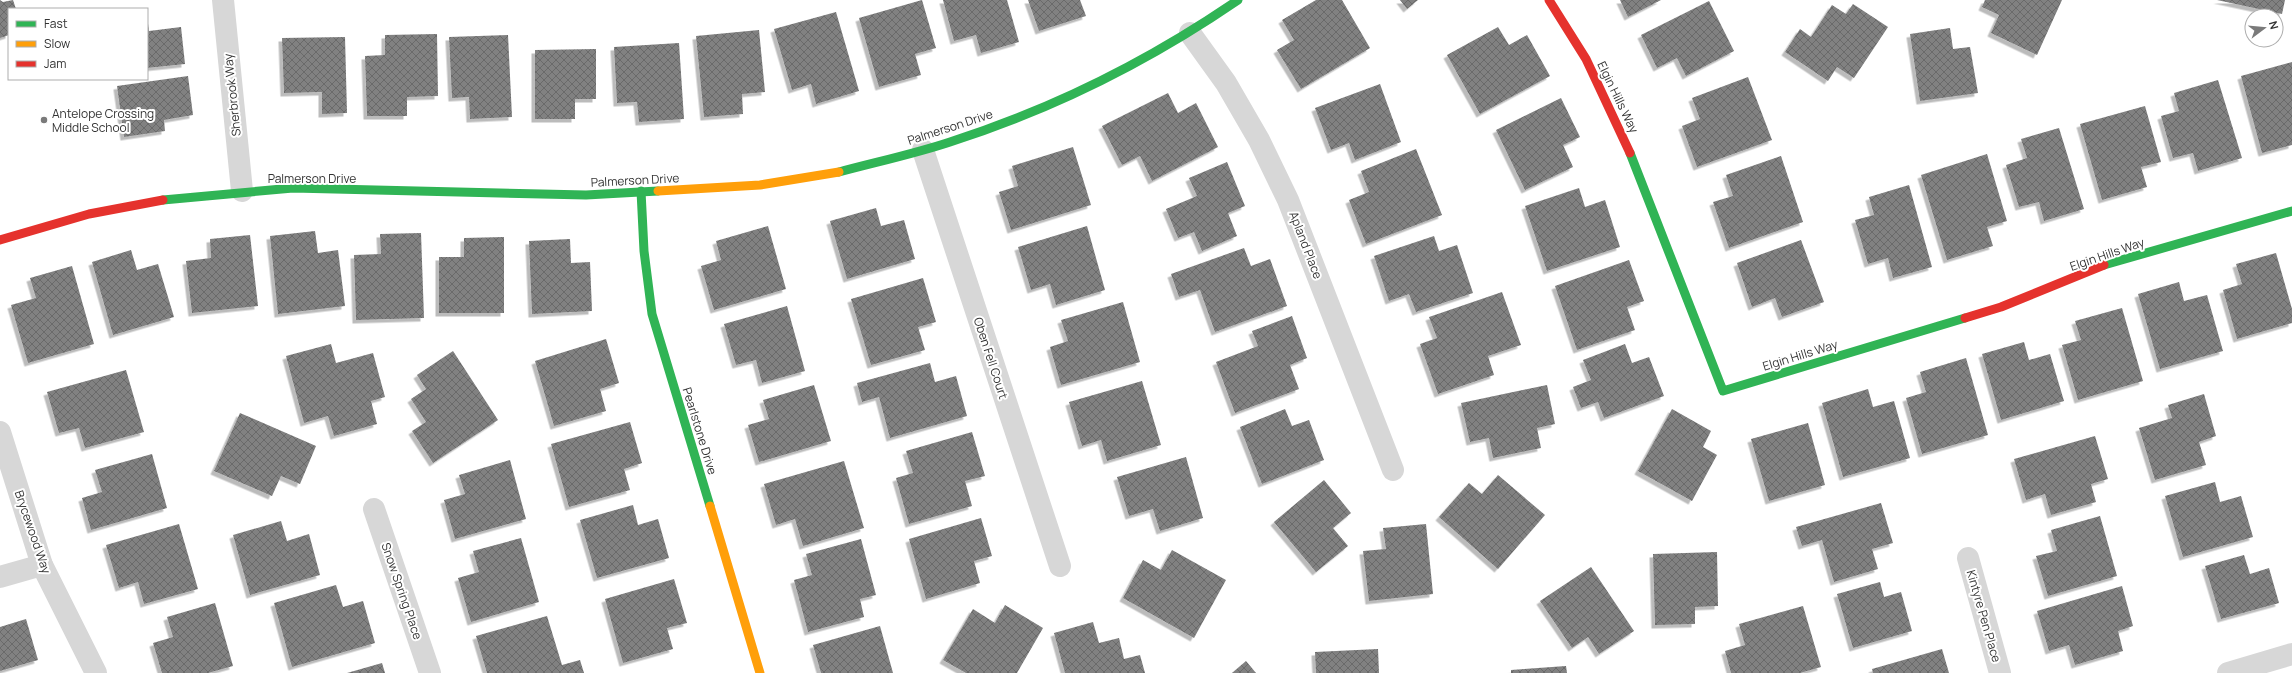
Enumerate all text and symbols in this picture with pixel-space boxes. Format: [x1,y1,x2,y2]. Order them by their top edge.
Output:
legend [8,8,148,80]
north arrow [2244,8,2284,48]
text: Fast [44,15,68,32]
text: N [2266,19,2282,31]
text: Slow [44,35,70,52]
street label: Sherbrook Way [219,52,245,137]
text: Jam [44,55,66,72]
street label: Elgin Hills Way [1593,58,1643,136]
place label: Antelope Crossing Middle School [52,105,154,136]
street label: Palmerson Drive [905,105,995,149]
marker: Antelope Crossing Middle School [39,115,49,125]
street label: Palmerson Drive [590,169,680,191]
street label: Palmerson Drive [268,170,356,187]
street label: Apland Place [1285,209,1327,281]
street label: Elgin Hills Way [2067,233,2147,275]
street label: Oben Fell Court [970,315,1012,401]
street label: Elgin Hills Way [1760,335,1840,374]
street label: Pearlstone Drive [679,385,721,477]
street label: Brycewood Way [11,488,55,576]
street label: Snow Spring Place [377,540,427,642]
street label: Kintyre Pen Place [1963,568,2005,664]

